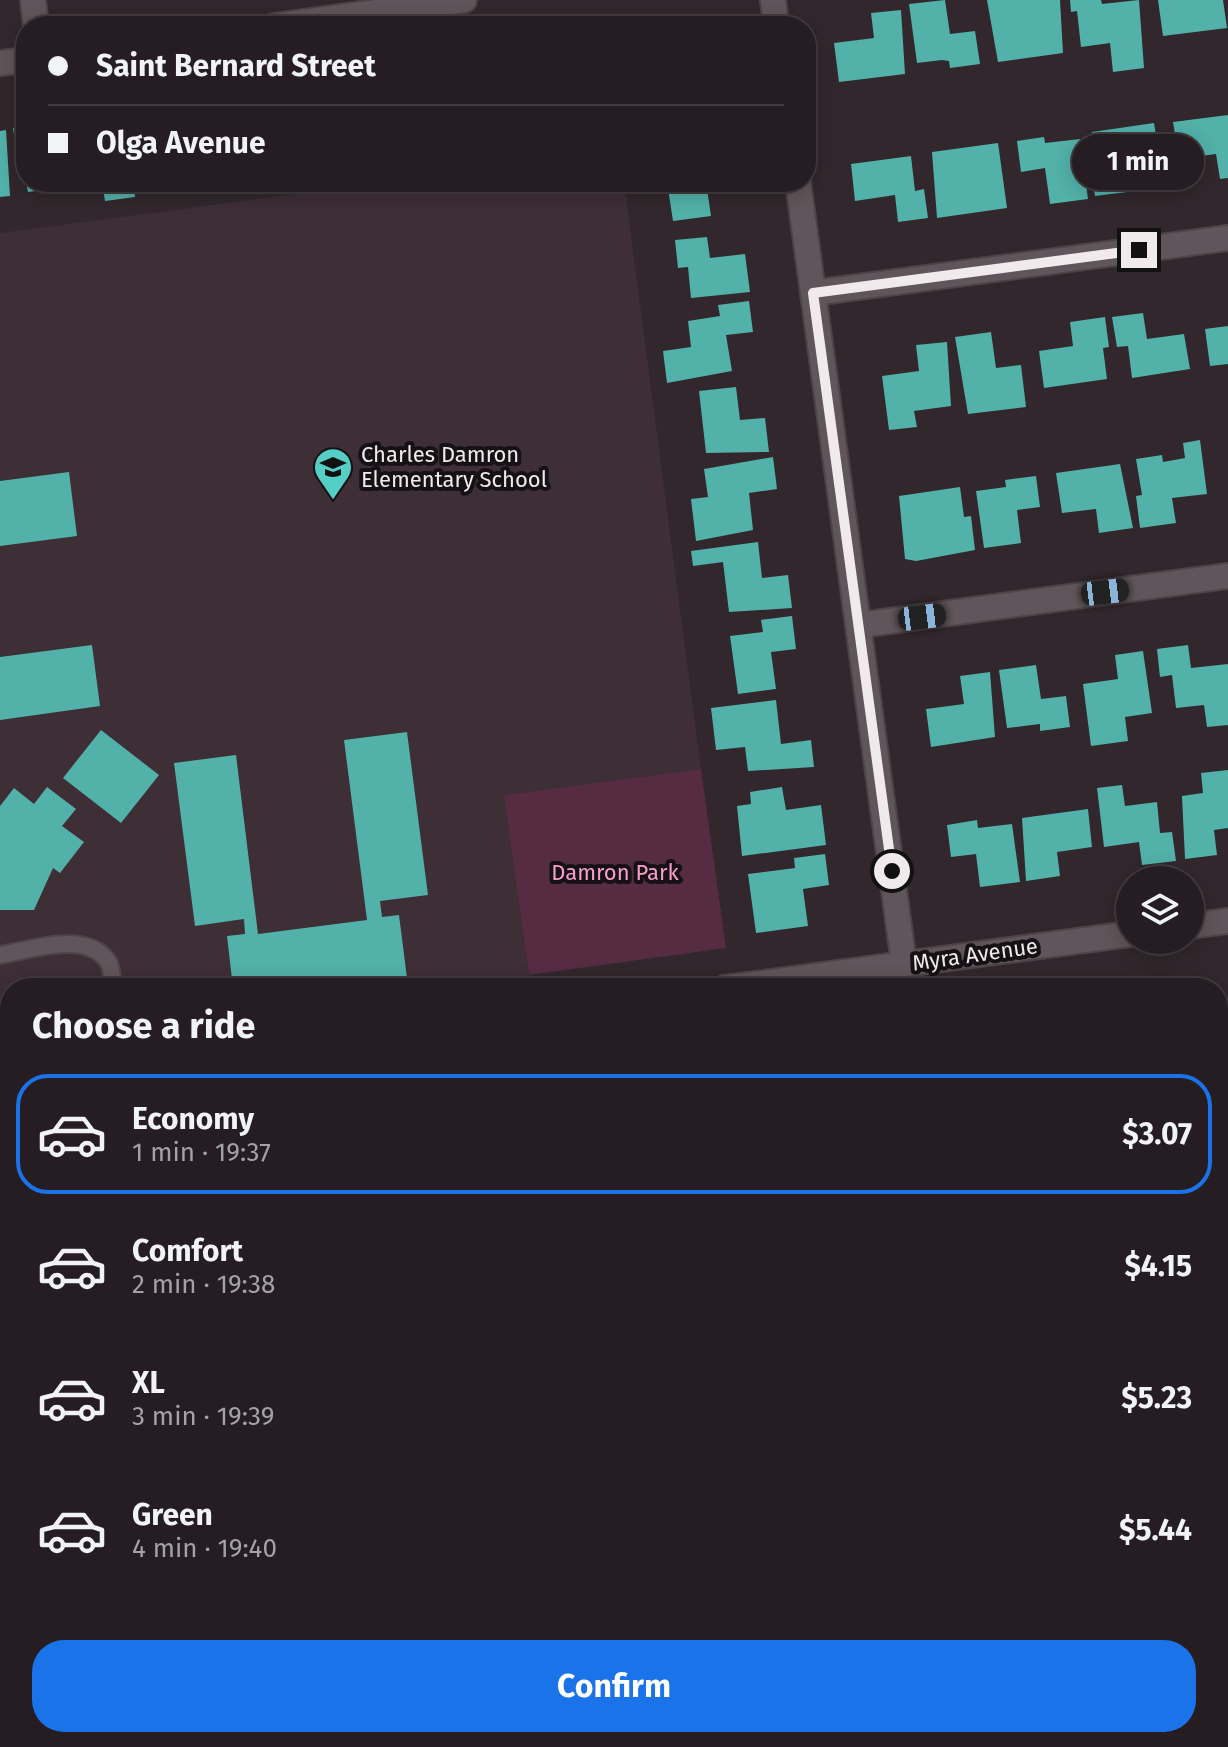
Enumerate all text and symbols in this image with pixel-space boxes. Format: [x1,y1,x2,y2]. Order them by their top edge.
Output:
text: Saint Bernard Street [96,48,376,84]
text: Olga Avenue [96,125,265,161]
callout: 1 min [1073,134,1205,190]
text: 1 min [1107,146,1169,177]
route end [1121,232,1157,268]
place label: Charles Damron Elementary School [361,441,547,493]
school or university icon: Charles Damron Elementary School [312,446,354,501]
car [1080,577,1130,607]
car [897,602,947,632]
route start [874,853,910,889]
park label: Damron Park [551,859,679,886]
map controls [1116,866,1204,954]
button: layers [1116,866,1204,954]
street label: Myra Avenue [911,932,1040,977]
text: Choose a ride [32,1004,255,1048]
icon: car [36,1098,108,1170]
text: Economy [132,1101,254,1137]
text: $3.07 [1122,1116,1192,1152]
text: 1 min · 19:37 [132,1137,271,1168]
icon: car [36,1230,108,1302]
text: Comfort [132,1233,243,1269]
text: $4.15 [1124,1248,1192,1284]
text: 2 min · 19:38 [132,1269,275,1300]
icon: car [36,1362,108,1434]
text: XL [132,1365,165,1401]
text: $5.23 [1121,1380,1192,1416]
text: 3 min · 19:39 [132,1401,274,1432]
icon: car [36,1494,108,1566]
text: Green [132,1497,213,1533]
text: $5.44 [1119,1512,1192,1548]
text: 4 min · 19:40 [132,1533,277,1564]
button: Confirm [32,1640,1196,1732]

